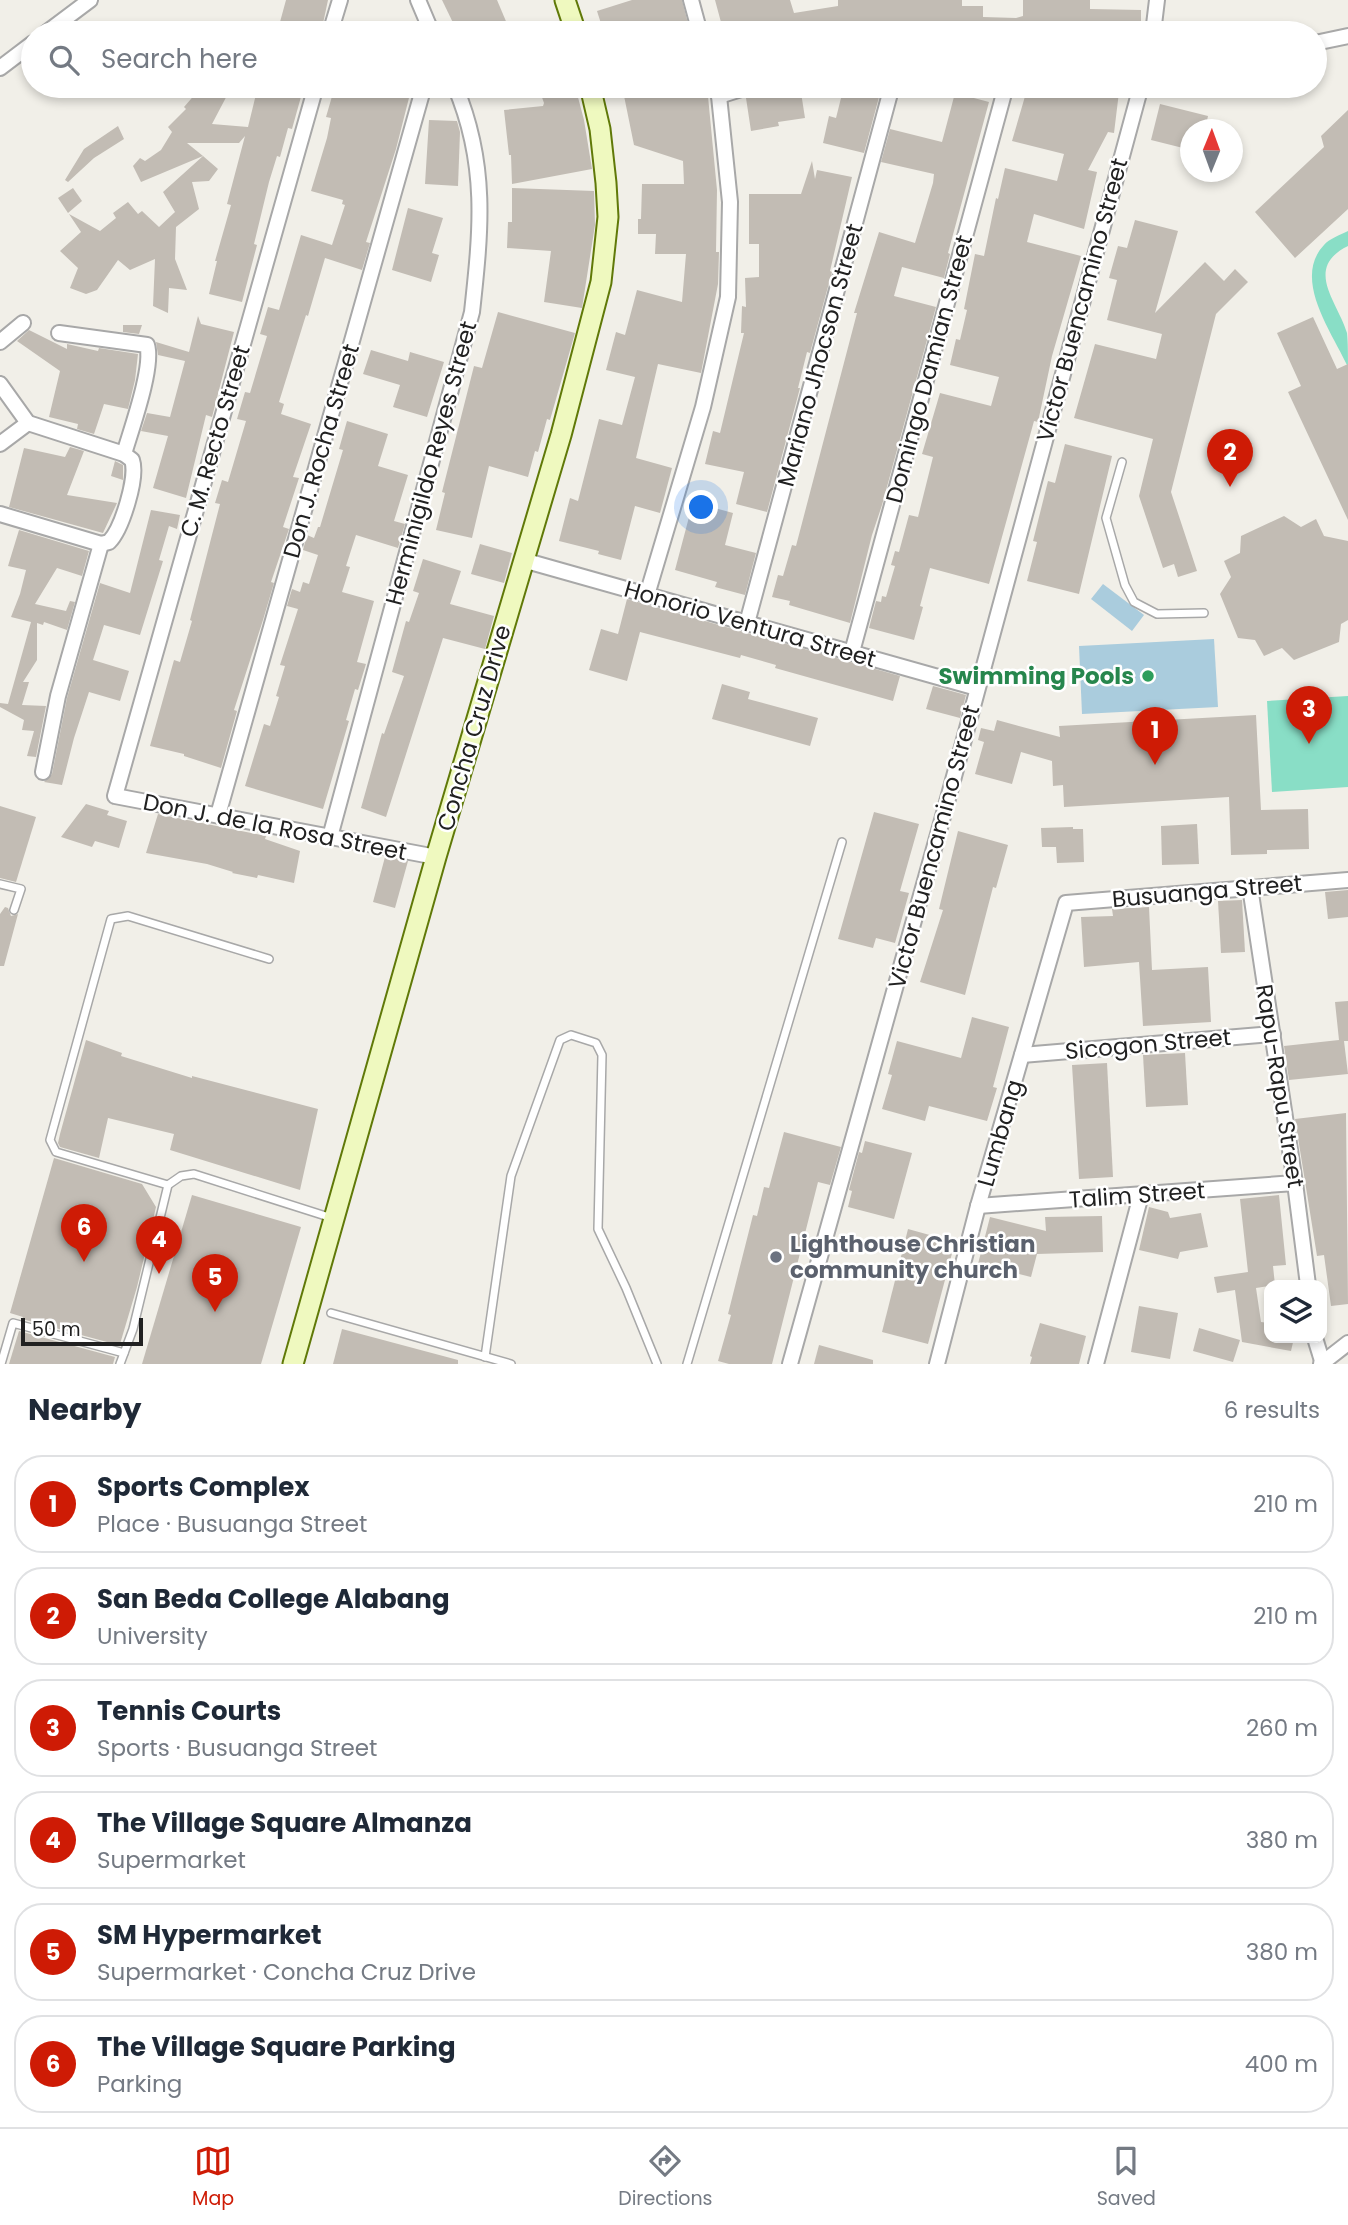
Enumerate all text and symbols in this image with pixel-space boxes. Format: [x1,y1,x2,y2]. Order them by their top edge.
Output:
search box [21,21,1327,98]
icon: search [45,41,83,79]
text: Search here [101,41,258,77]
north arrow [1180,119,1243,182]
street label: Victor Buencamino Street [1029,155,1135,445]
street label: Mariano Jhocson Street [769,220,871,490]
street label: Domingo Damian Street [878,231,980,507]
street label: Herminigildo Reyes Street [378,317,484,609]
street label: Don J. Rocha Street [275,340,367,562]
street label: C. M. Recto Street [172,341,258,541]
pin: 2 [1207,429,1253,487]
your location [684,490,718,524]
street label: Honorio Ventura Street [620,573,880,675]
street label: Concha Cruz Drive [429,621,519,835]
place label: Swimming Pools [938,660,1134,692]
marker: Swimming Pools [1140,668,1156,684]
pin: 3 [1286,686,1332,744]
street label: Victor Buencamino Street [881,702,987,992]
pin: 1 [1132,707,1178,765]
street label: Don J. de la Rosa Street [140,786,410,868]
street label: Busuanga Street [1111,867,1303,915]
street label: Rapu-Rapu Street [1248,982,1312,1190]
street label: Sicogon Street [1064,1021,1232,1067]
street label: Lumbang [969,1076,1031,1190]
street label: Talim Street [1068,1174,1206,1216]
pin: 6 [61,1204,107,1262]
pin: 4 [136,1216,182,1274]
place label: Lighthouse Christian community church [790,1228,1035,1286]
marker: Lighthouse Christian community church [768,1249,784,1265]
pin: 5 [192,1254,238,1312]
map controls [1264,1280,1327,1343]
button: layers [1264,1280,1327,1343]
scale bar [21,1315,144,1347]
text: 50 m [32,1316,81,1343]
text: Nearby [28,1388,142,1431]
text: 6 results [1224,1394,1320,1426]
text: Sports Complex [97,1469,309,1505]
text: 1 [49,1488,57,1520]
text: 210 m [1253,1488,1318,1520]
text: Place · Busuanga Street [97,1508,367,1540]
text: San Beda College Alabang [97,1581,450,1617]
text: 2 [46,1600,60,1632]
text: 210 m [1253,1600,1318,1632]
text: University [97,1620,208,1652]
text: Tennis Courts [97,1693,281,1729]
text: 3 [46,1712,60,1744]
text: 260 m [1246,1712,1318,1744]
text: Sports · Busuanga Street [97,1732,377,1764]
text: The Village Square Almanza [97,1805,472,1841]
text: 4 [45,1824,61,1856]
text: 380 m [1246,1824,1318,1856]
text: Supermarket [97,1844,246,1876]
text: SM Hypermarket [97,1917,322,1953]
text: 5 [46,1936,60,1968]
text: 380 m [1246,1936,1318,1968]
text: Supermarket · Concha Cruz Drive [97,1956,476,1988]
text: The Village Square Parking [97,2029,456,2065]
text: 6 [46,2048,60,2080]
text: 400 m [1245,2048,1318,2080]
text: Parking [97,2068,182,2100]
tab: Map [192,2142,234,2213]
tab: Directions [618,2142,713,2213]
tab: Saved [1097,2142,1156,2213]

